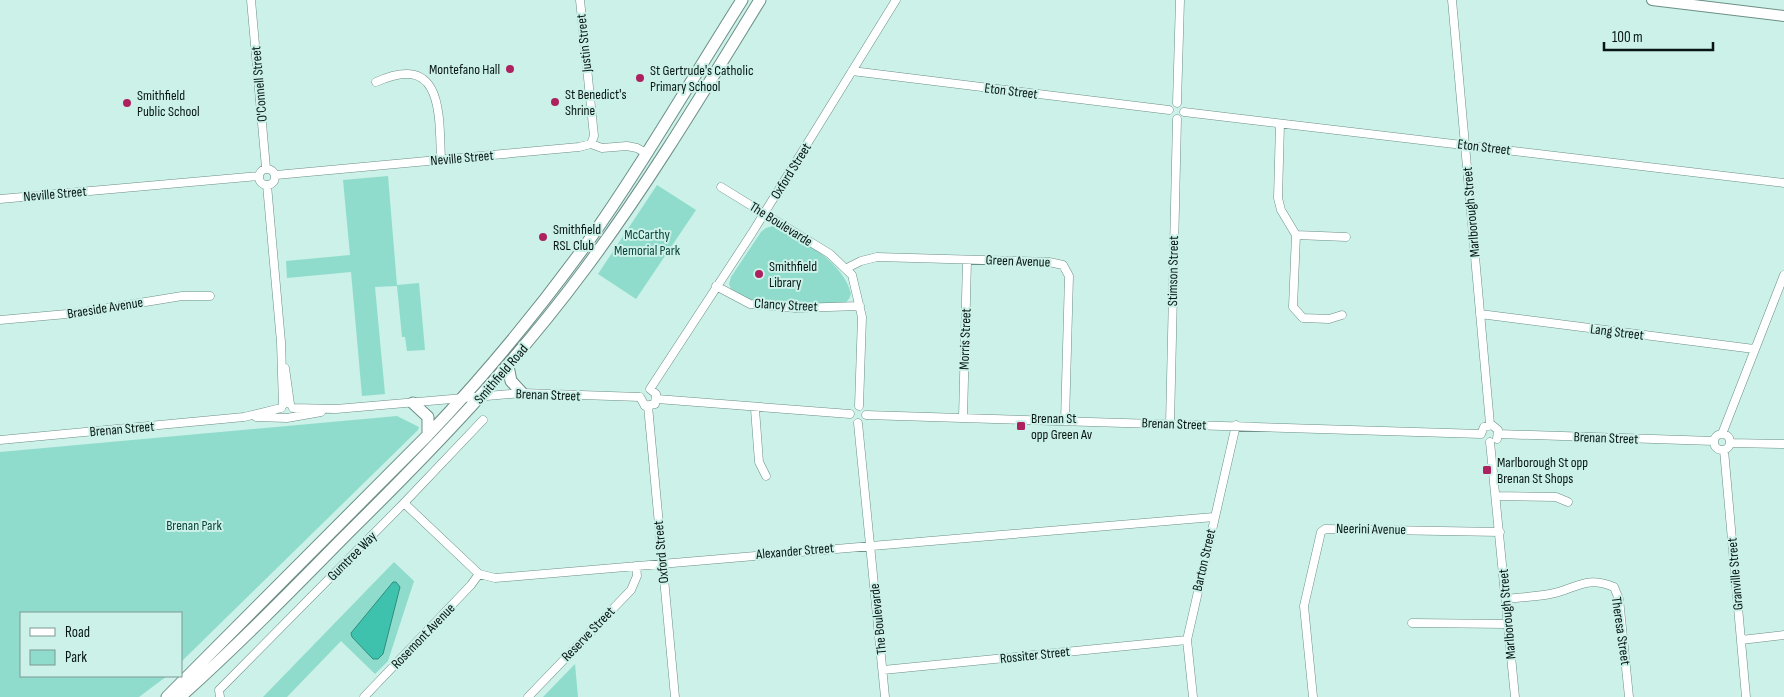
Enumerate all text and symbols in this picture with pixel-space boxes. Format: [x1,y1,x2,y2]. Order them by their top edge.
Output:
street label: Justin Street [572,13,596,74]
scale bar [1604,20,1713,52]
text: 100 m [1612,28,1643,47]
street label: O'Connell Street [247,45,271,123]
place label: Montefano Hall [429,61,500,78]
place label: St Gertrude's Catholic Primary School [650,62,754,95]
marker: Montefano Hall [504,63,516,75]
marker: St Gertrude's Catholic Primary School [634,72,646,84]
street label: Eton Street [983,79,1039,103]
place label: St Benedict's Shrine [565,86,626,119]
place label: Smithfield Public School [137,87,200,120]
marker: St Benedict's Shrine [549,96,561,108]
marker: Smithfield Public School [121,97,133,109]
street label: Eton Street [1456,135,1512,159]
street label: Oxford Street [767,140,815,202]
street label: Neville Street [430,147,494,169]
street label: Marlborough Street [1459,166,1483,258]
street label: Neville Street [23,183,87,205]
street label: The Boulevarde [746,198,816,250]
place label: Smithfield RSL Club [553,221,601,254]
park label: McCarthy Memorial Park [614,226,681,259]
marker: Smithfield RSL Club [537,231,549,243]
street label: Stimson Street [1164,236,1182,306]
street label: Green Avenue [985,251,1051,271]
place label: Smithfield Library [769,258,817,291]
marker: Smithfield Library [753,268,765,280]
street label: Braeside Avenue [66,294,144,322]
street label: Clancy Street [754,295,818,315]
street label: Morris Street [955,308,975,370]
street label: Lang Street [1589,320,1645,344]
street label: Smithfield Road [470,341,532,407]
street label: Brenan Street [515,385,581,405]
place label: Brenan St opp Green Av [1031,410,1093,443]
street label: Brenan Street [1141,414,1207,434]
street label: Brenan Street [89,418,155,440]
marker: Brenan St opp Green Av [1015,420,1027,432]
street label: Brenan Street [1573,428,1639,448]
place label: Marlborough St opp Brenan St Shops [1497,454,1588,487]
marker: Marlborough St opp Brenan St Shops [1481,464,1493,476]
park label: Brenan Park [166,517,223,534]
street label: Oxford Street [650,520,672,584]
street label: Neerini Avenue [1336,520,1406,538]
street label: Gumtree Way [324,527,381,584]
street label: Barton Street [1189,527,1219,593]
street label: Granville Street [1723,537,1747,611]
street label: Alexander Street [754,539,835,563]
street label: Marlborough Street [1495,568,1519,660]
street label: The Boulevarde [866,583,890,655]
street label: Theresa Street [1608,596,1634,666]
street label: Rosemont Avenue [388,600,458,672]
street label: Reserve Street [558,603,618,665]
legend [20,612,182,677]
text: Road [65,623,90,642]
street label: Rossiter Street [999,643,1071,667]
text: Park [65,648,87,667]

